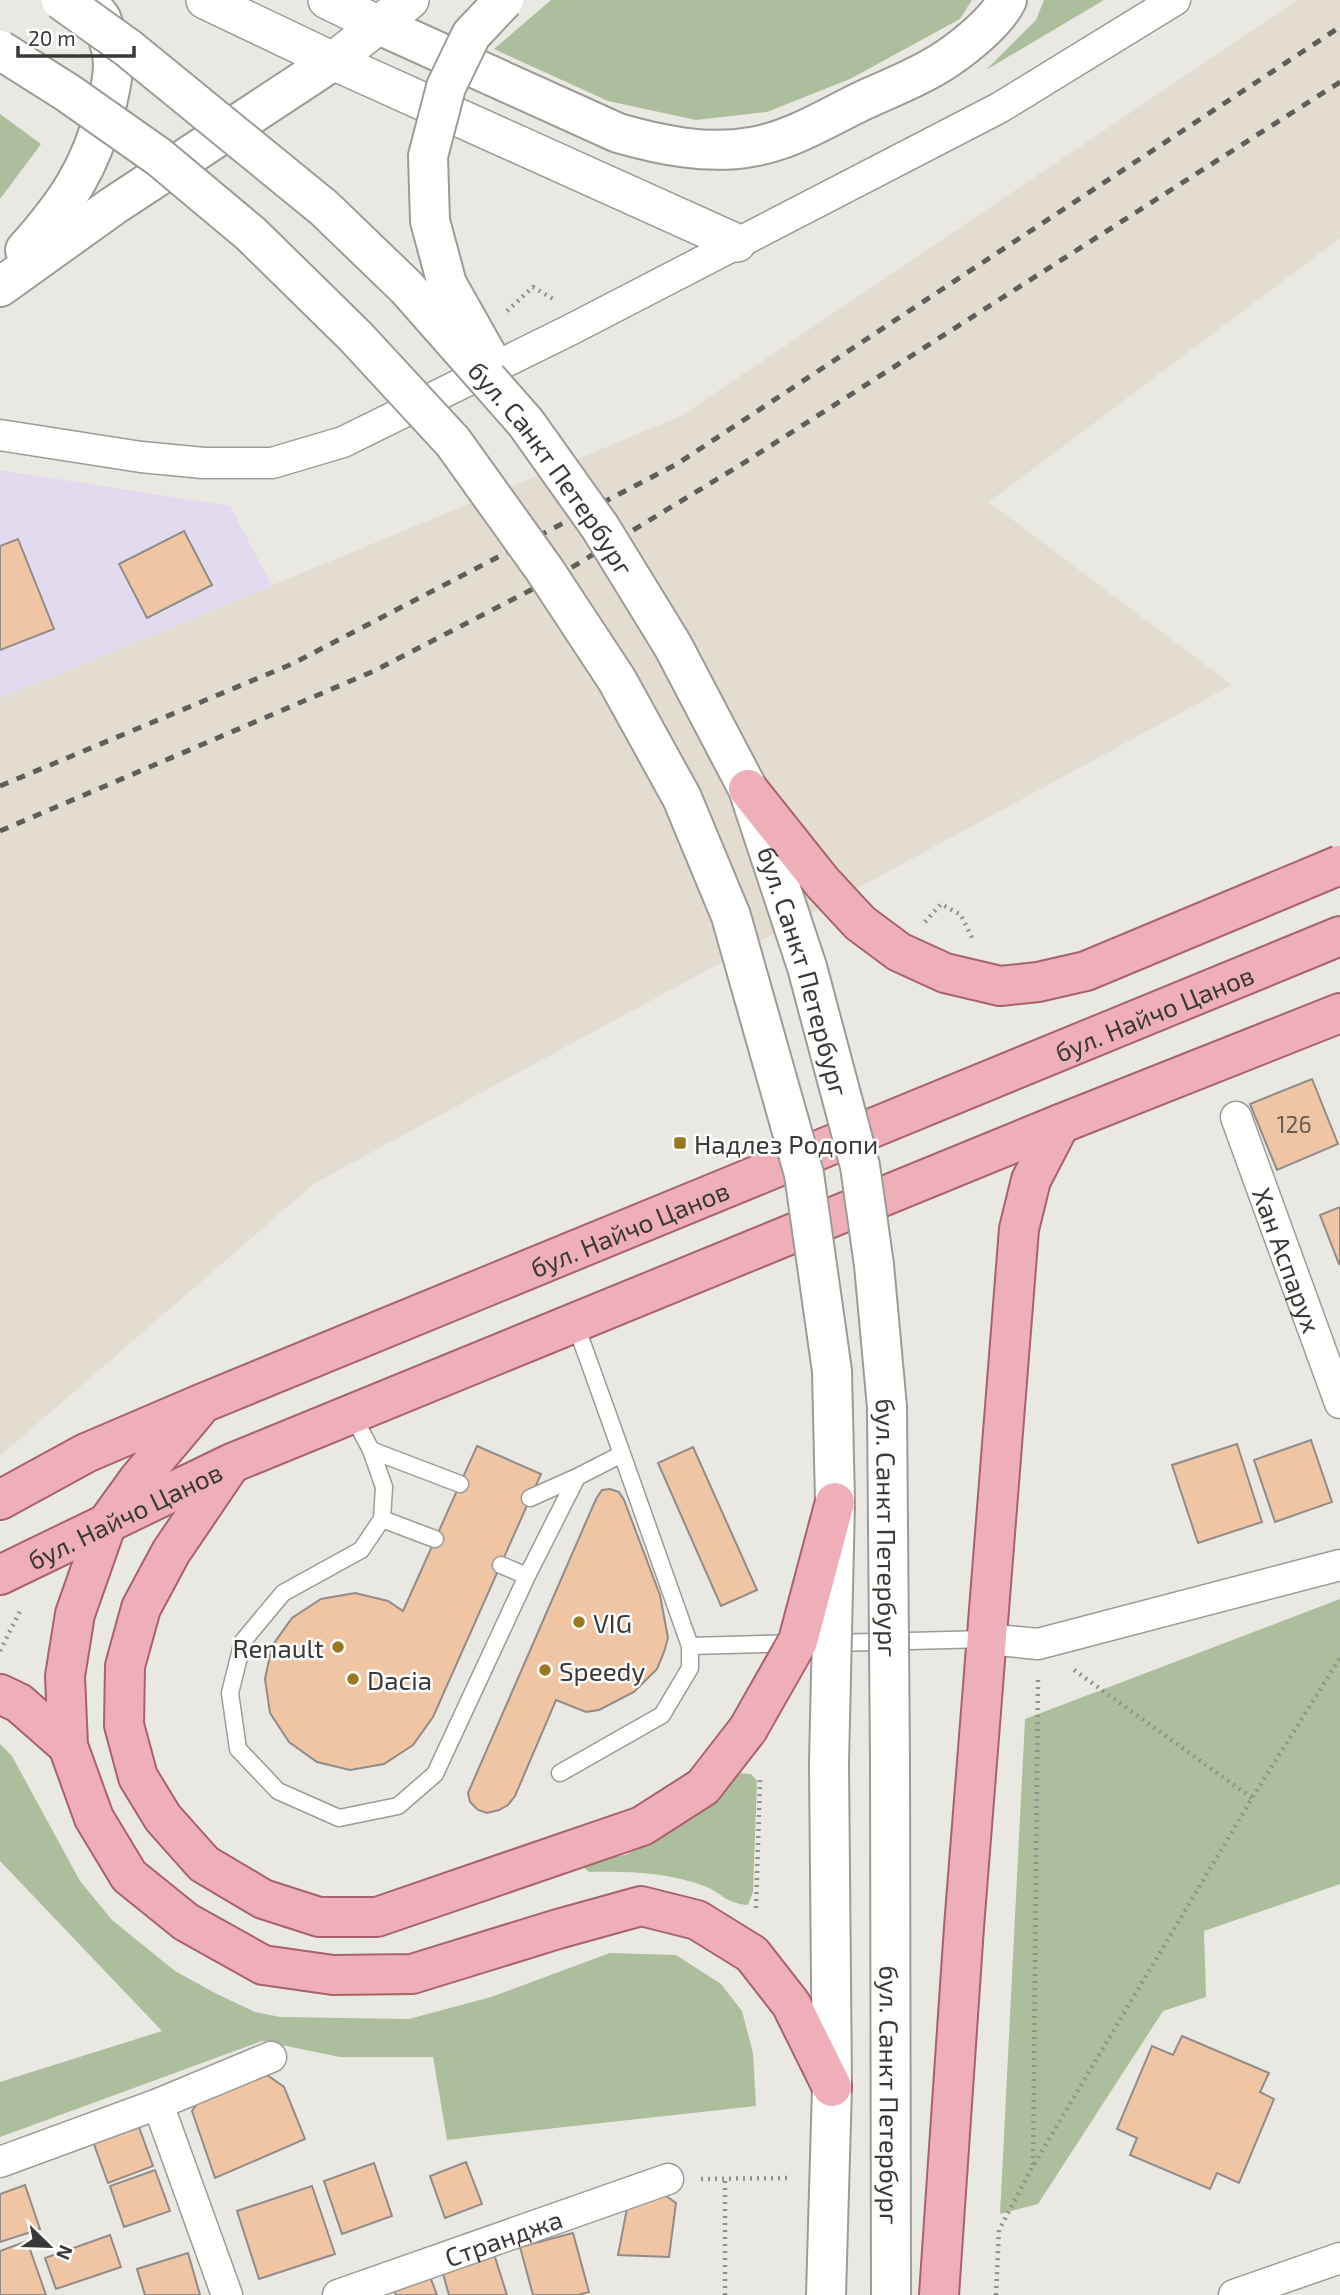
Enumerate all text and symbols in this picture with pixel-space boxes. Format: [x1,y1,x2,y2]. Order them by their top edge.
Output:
scale bar [18,14,133,58]
text: 20 m [28,25,76,50]
street label: бул. Санкт Петербург [463,354,641,581]
street label: бул. Санкт Петербург [752,842,856,1099]
street label: бул. Найчо Цанов [1050,958,1258,1067]
house number: 126 [1276,1110,1312,1138]
place label: Надлез Родопи [694,1128,878,1159]
marker: Надлез Родопи [672,1135,688,1151]
street label: бул. Найчо Цанов [525,1173,733,1283]
street label: Хан Аспарух [1247,1183,1329,1337]
street label: бул. Санкт Петербург [871,1396,905,1657]
street label: бул. Найчо Цанов [22,1455,227,1575]
place label: VIG [593,1607,632,1638]
marker: VIG [571,1614,587,1630]
place label: Renault [232,1632,324,1663]
marker: Renault [330,1639,346,1655]
place label: Speedy [559,1655,645,1686]
marker: Speedy [537,1662,553,1678]
place label: Dacia [367,1664,432,1695]
marker: Dacia [345,1671,361,1687]
street label: бул. Санкт Петербург [874,1965,906,2225]
street label: Странджа [440,2202,566,2272]
north arrow [14,2211,84,2281]
text: N [52,2242,78,2264]

